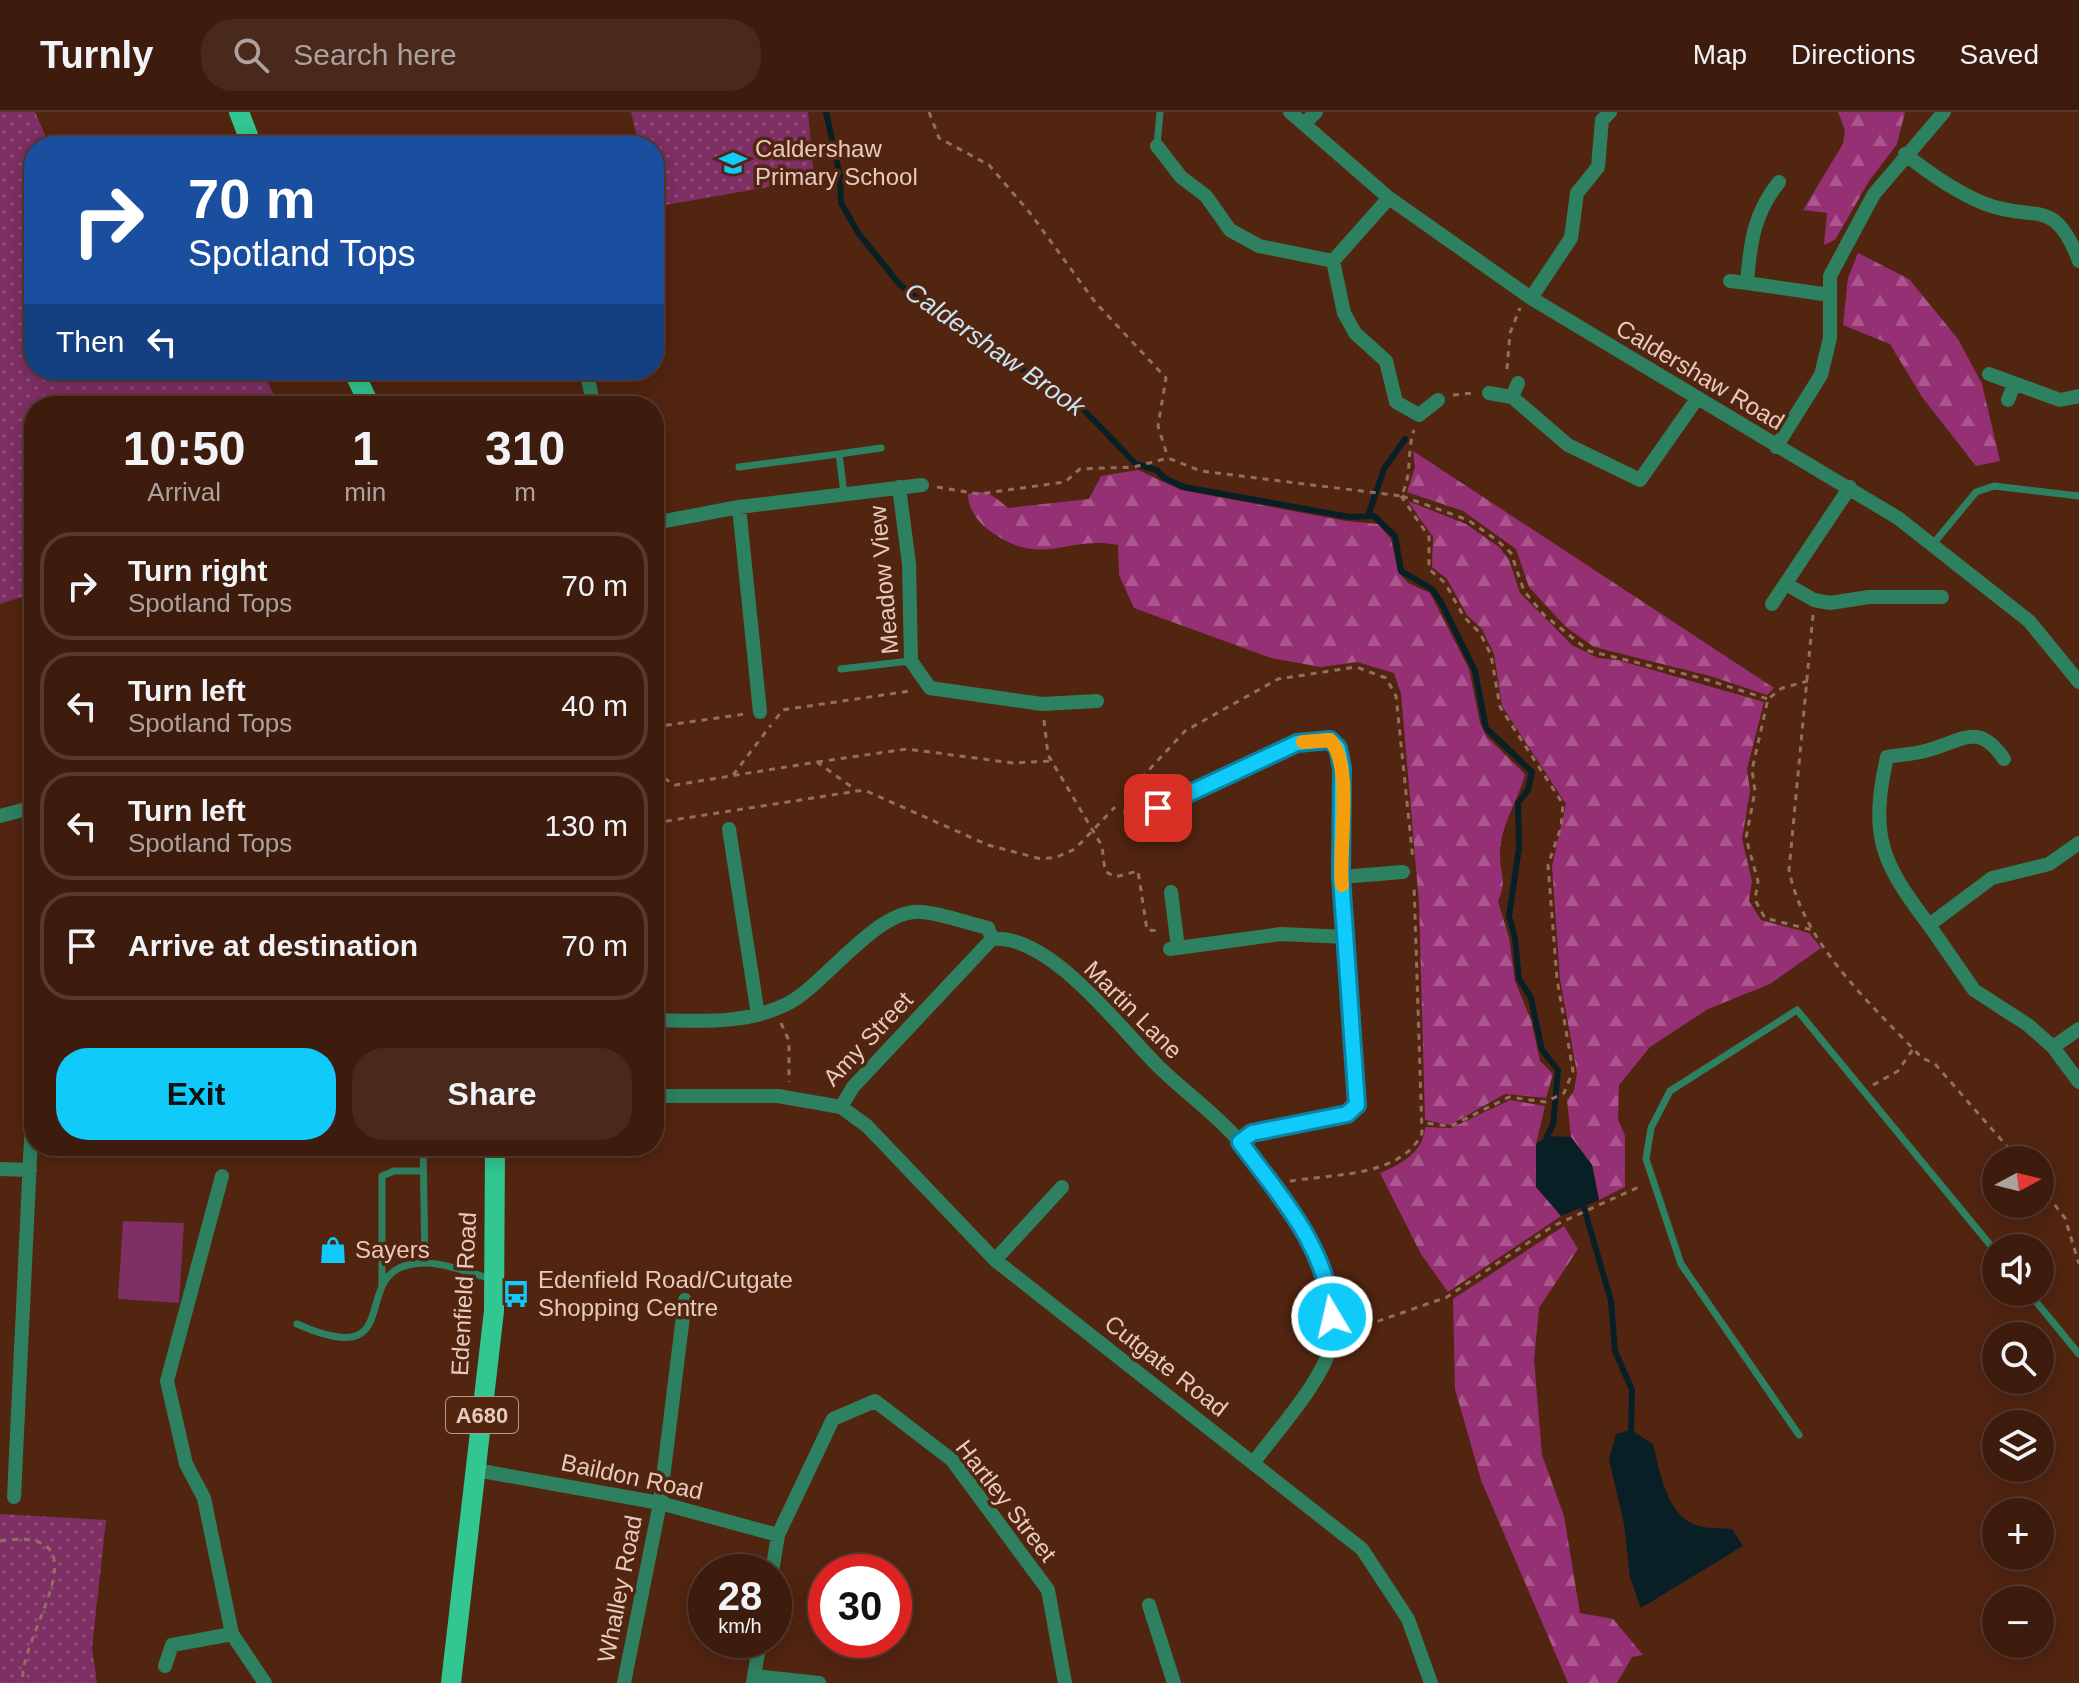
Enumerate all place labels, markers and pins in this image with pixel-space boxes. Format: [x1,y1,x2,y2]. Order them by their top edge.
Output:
place label: Caldershaw Primary School [755,135,918,190]
school or university icon: Caldershaw Primary School [718,148,748,178]
pin [1124,774,1192,842]
shop icon: Sayers [318,1235,348,1265]
place label: Sayers [355,1236,430,1263]
place label: Edenfield Road/Cutgate Shopping Centre [538,1266,793,1321]
bus stop icon: Edenfield Road/Cutgate Shopping Centre [501,1279,531,1309]

